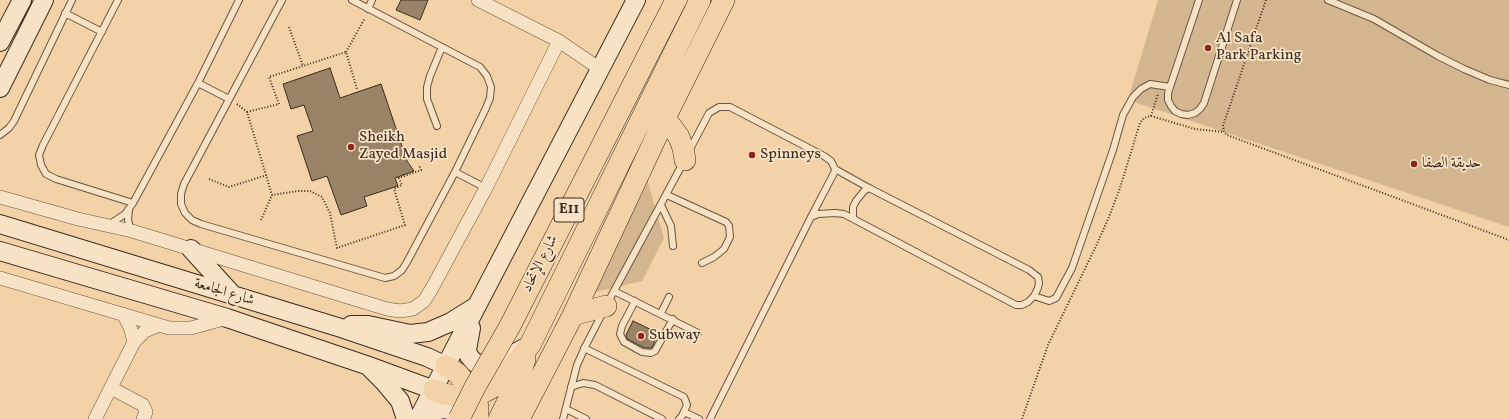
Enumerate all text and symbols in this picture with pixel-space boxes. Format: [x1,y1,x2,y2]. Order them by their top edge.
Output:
place label: Al Safa Park Parking [1216,30,1301,65]
marker: Al Safa Park Parking [1203,43,1213,53]
place label: Sheikh Zayed Masjid [359,129,447,164]
marker: Sheikh Zayed Masjid [346,142,356,152]
place label: Spinneys [760,146,821,164]
marker: Spinneys [747,150,757,160]
place label: حديقة الصفا [1422,155,1481,173]
marker: حديقة الصفا [1409,159,1419,169]
road number: E11 [554,198,584,222]
street label: شارع الإتحاد [519,232,563,296]
street label: شارع الجامعة [192,275,256,311]
place label: Subway [649,327,701,345]
marker: Subway [636,331,646,341]

